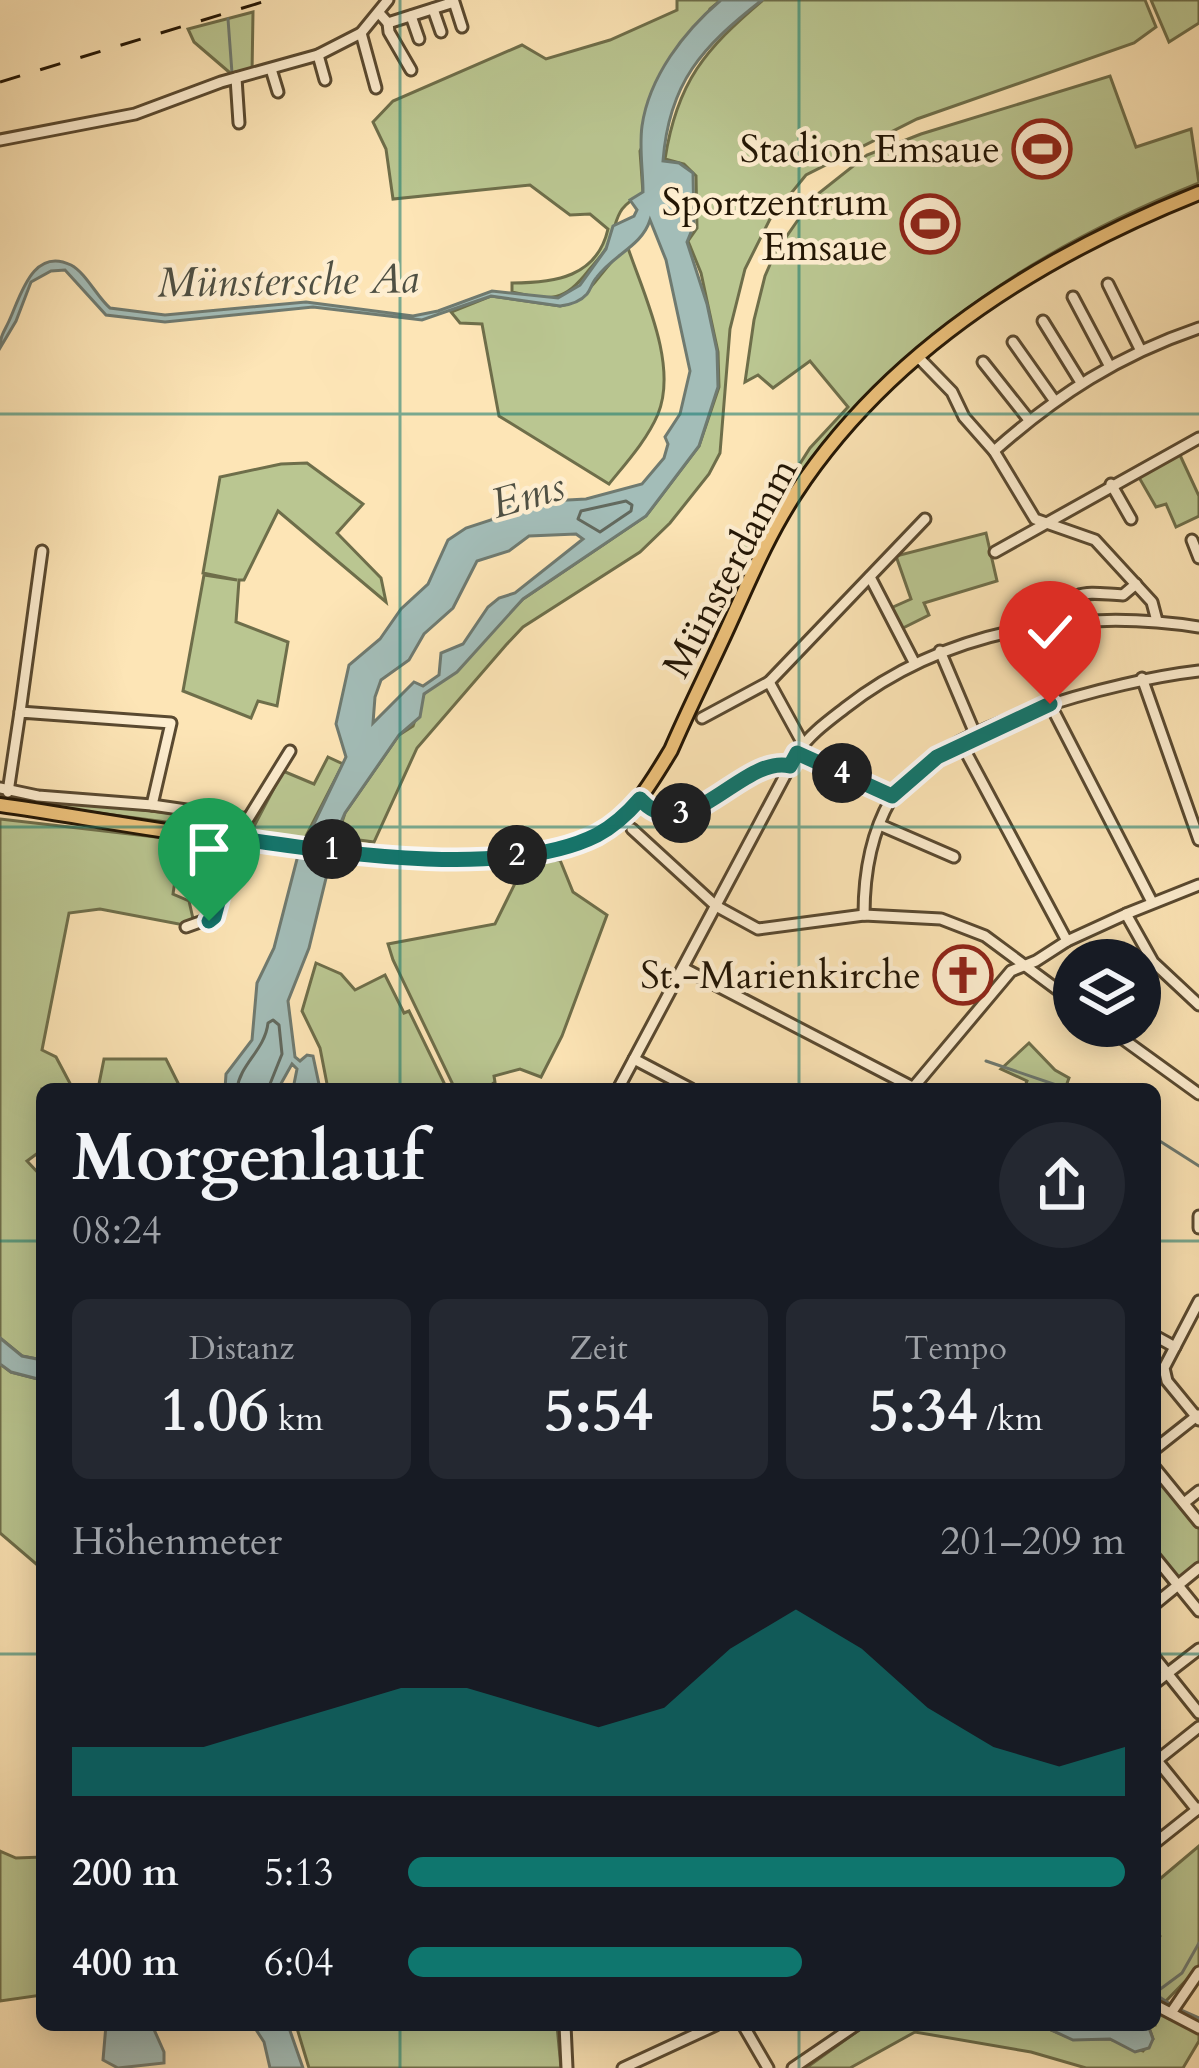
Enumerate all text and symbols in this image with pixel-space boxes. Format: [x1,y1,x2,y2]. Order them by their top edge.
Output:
sports icon: Stadion Emsaue [1011,118,1073,180]
place label: Stadion Emsaue [740,123,1000,176]
place label: Sportzentrum Emsaue [662,176,888,274]
sports icon: Sportzentrum Emsaue [899,193,961,255]
water label: Münstersche Aa [156,250,420,312]
street label: Münsterdamm [650,449,810,687]
water label: Ems [485,457,571,533]
pin [999,581,1101,704]
icon: check [1017,599,1083,665]
pin: 4 [812,743,872,803]
text: 4 [834,750,850,795]
pin: 3 [651,783,711,843]
text: 3 [673,790,689,835]
pin [158,798,260,921]
icon: arrive [176,816,242,882]
pin: 1 [302,819,362,879]
pin: 2 [487,825,547,885]
text: 1 [324,826,340,871]
text: 2 [509,832,525,877]
map controls [1053,939,1161,1047]
button: layers [1053,939,1161,1047]
church icon: St.-Marienkirche [932,944,994,1006]
place label: St.-Marienkirche [640,949,921,1002]
text: Morgenlauf [72,1114,424,1203]
button: share [999,1122,1125,1248]
text: 08:24 [72,1204,162,1257]
text: Distanz [189,1326,294,1371]
text: Zeit [569,1326,628,1371]
text: Tempo [904,1326,1007,1371]
text: 1.06 [159,1371,269,1452]
text: 5:54 [544,1371,653,1452]
text: 5:34 [868,1371,978,1452]
text: km [269,1397,324,1442]
text: /km [978,1397,1043,1442]
text: Höhenmeter [72,1515,282,1568]
text: 201–209 m [940,1515,1125,1568]
text: 200 m [72,1846,178,1899]
text: 5:13 [264,1846,334,1899]
text: 400 m [72,1936,178,1989]
text: 6:04 [264,1936,334,1989]

